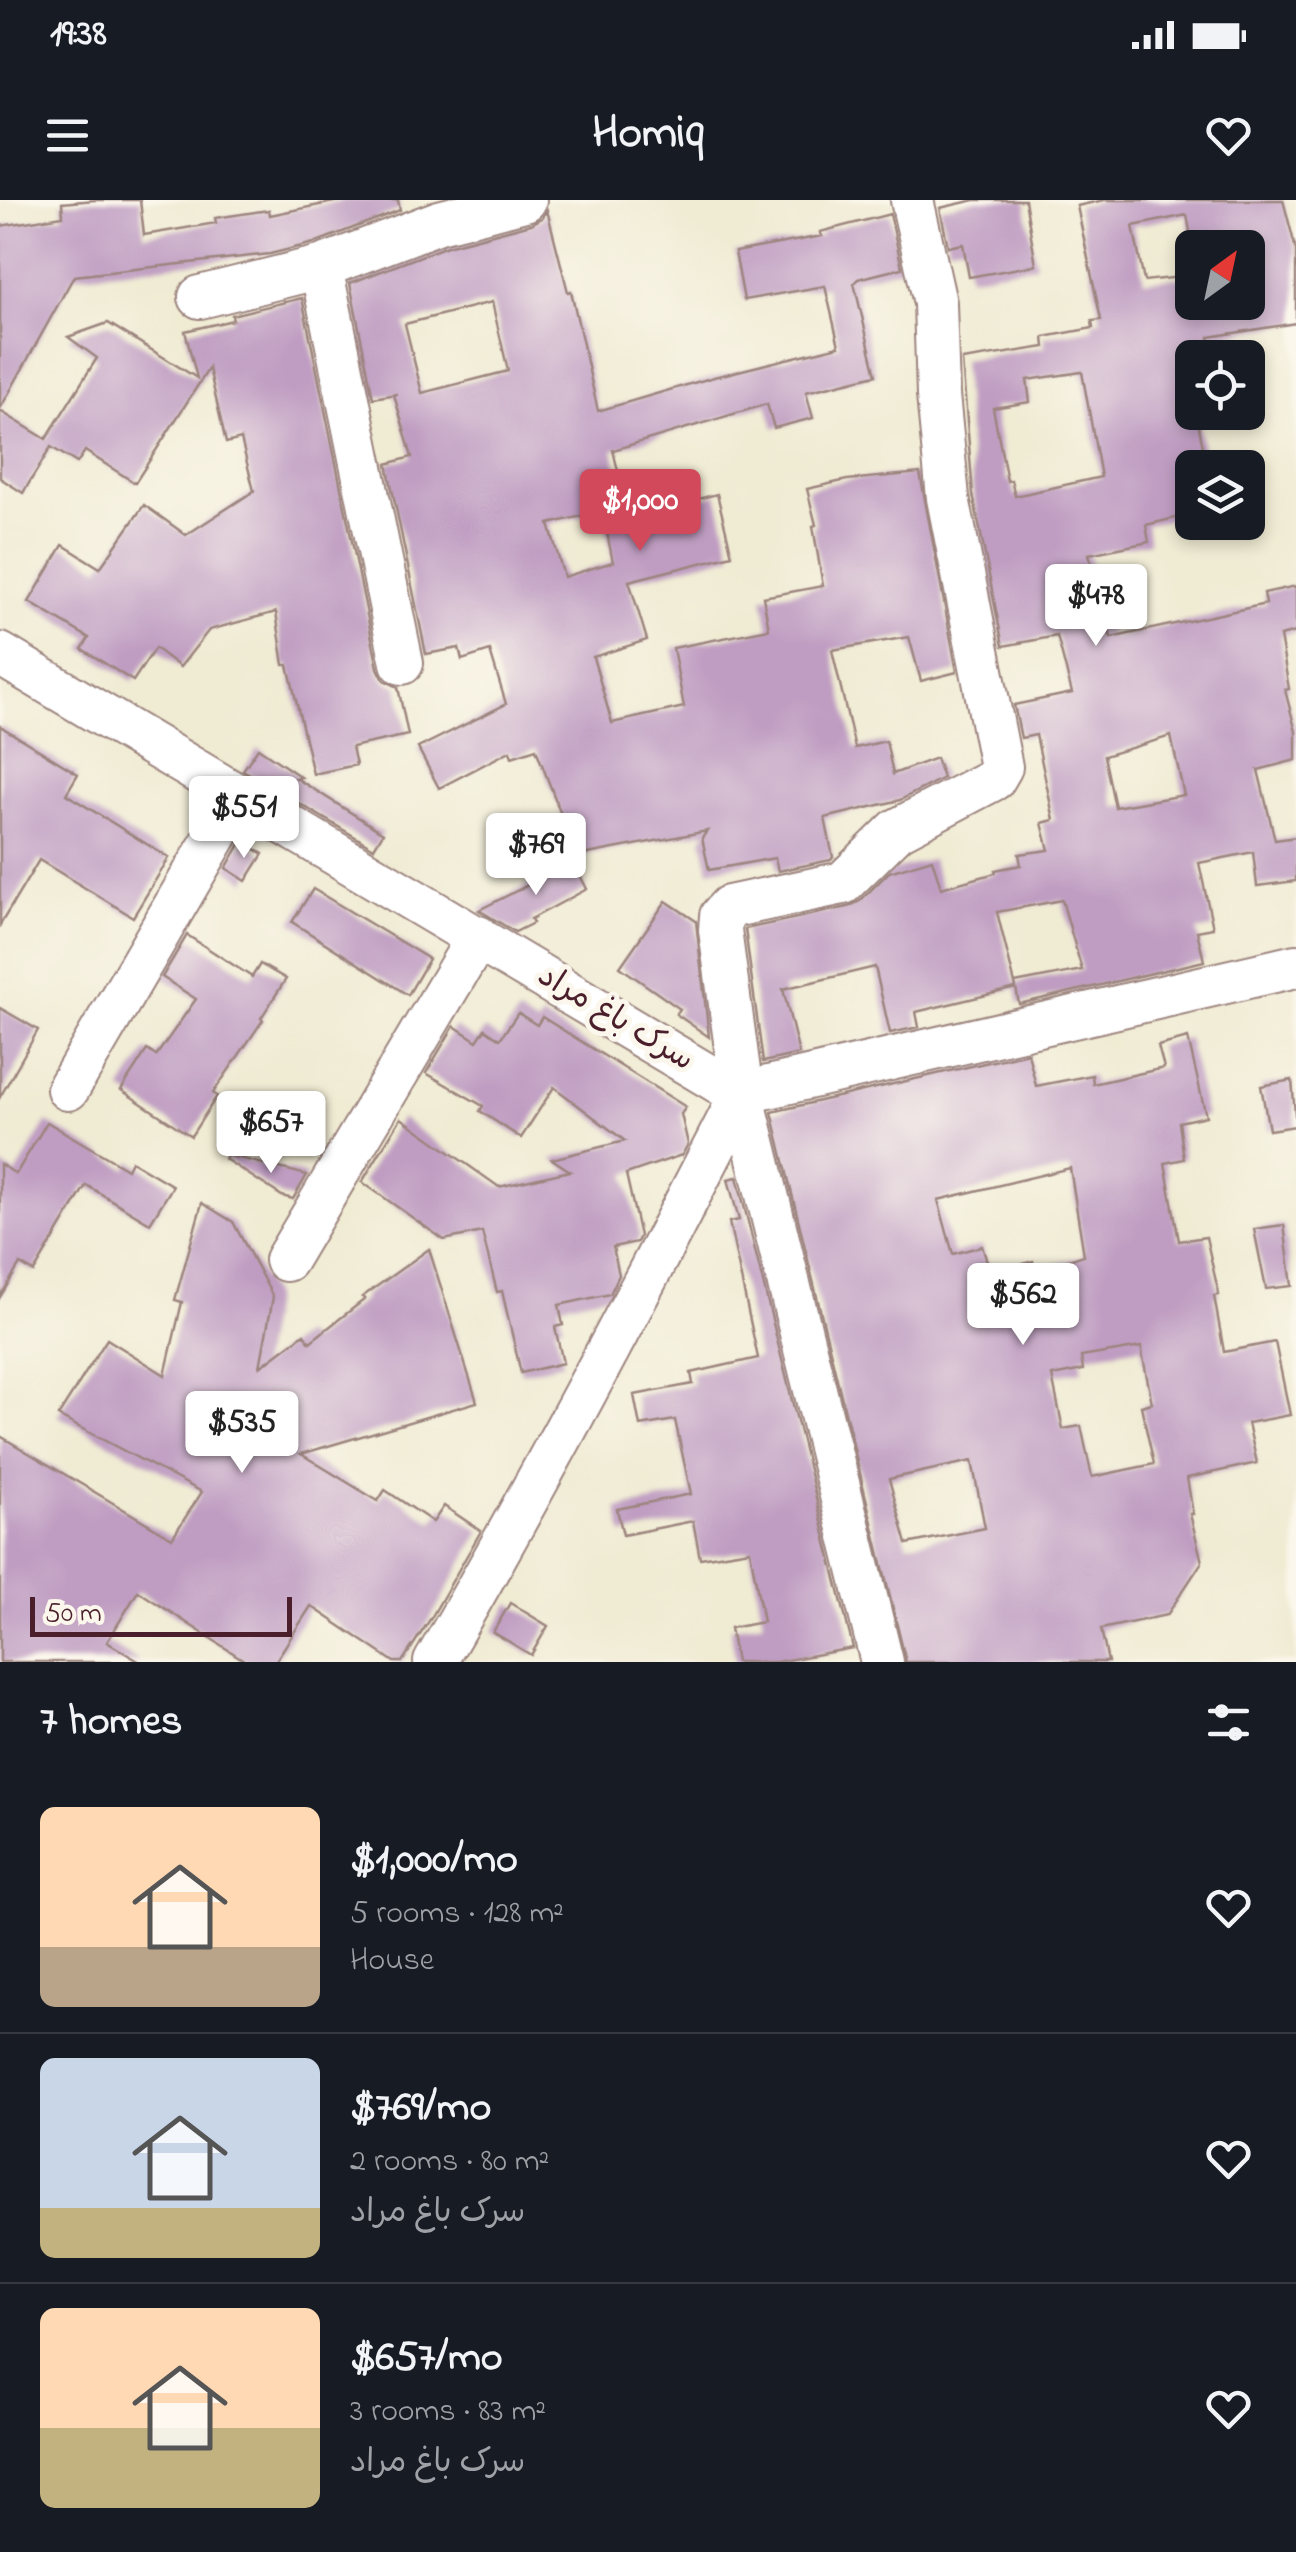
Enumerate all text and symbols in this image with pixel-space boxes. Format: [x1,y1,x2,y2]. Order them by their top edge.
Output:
text: 19:38 [50,7,107,63]
text: Homiq [592,102,704,168]
icon: menu [40,108,95,163]
icon: heart [1201,108,1256,163]
north arrow [1175,230,1265,320]
map controls [1175,230,1265,540]
button: locate [1175,340,1265,430]
button: layers [1175,450,1265,540]
pin: $1,000 [559,469,721,554]
text: $1,000 [602,478,678,525]
pin: $478 [1037,564,1155,649]
text: $478 [1067,573,1125,620]
pin: $551 [185,776,303,861]
text: $551 [211,785,277,832]
pin: $769 [477,813,595,898]
text: $769 [508,822,564,869]
street label: سرک باغ مراد [528,954,702,1084]
pin: $657 [212,1091,330,1176]
text: $657 [239,1100,303,1147]
pin: $562 [964,1263,1082,1348]
text: $562 [989,1272,1057,1319]
pin: $535 [183,1391,301,1476]
text: $535 [207,1400,277,1447]
scale bar [30,1592,292,1636]
text: 50 m [45,1594,102,1635]
text: 7 homes [40,1692,182,1753]
icon: filters [1201,1695,1256,1750]
text: $1,000/mo [350,1830,518,1891]
icon: home [120,1847,240,1967]
icon: heart [1201,1880,1256,1935]
text: 5 rooms · 128 m² [350,1891,564,1938]
text: House [350,1938,434,1985]
text: $769/mo [350,2078,491,2139]
icon: home [120,2098,240,2218]
icon: heart [1201,2131,1256,2186]
text: 2 rooms · 80 m² [350,2139,549,2186]
text: سرک باغ مراد [350,2190,525,2237]
text: $657/mo [350,2328,503,2389]
icon: home [120,2348,240,2468]
icon: heart [1201,2381,1256,2436]
text: 3 rooms · 83 m² [350,2389,546,2436]
text: سرک باغ مراد [350,2440,525,2487]

